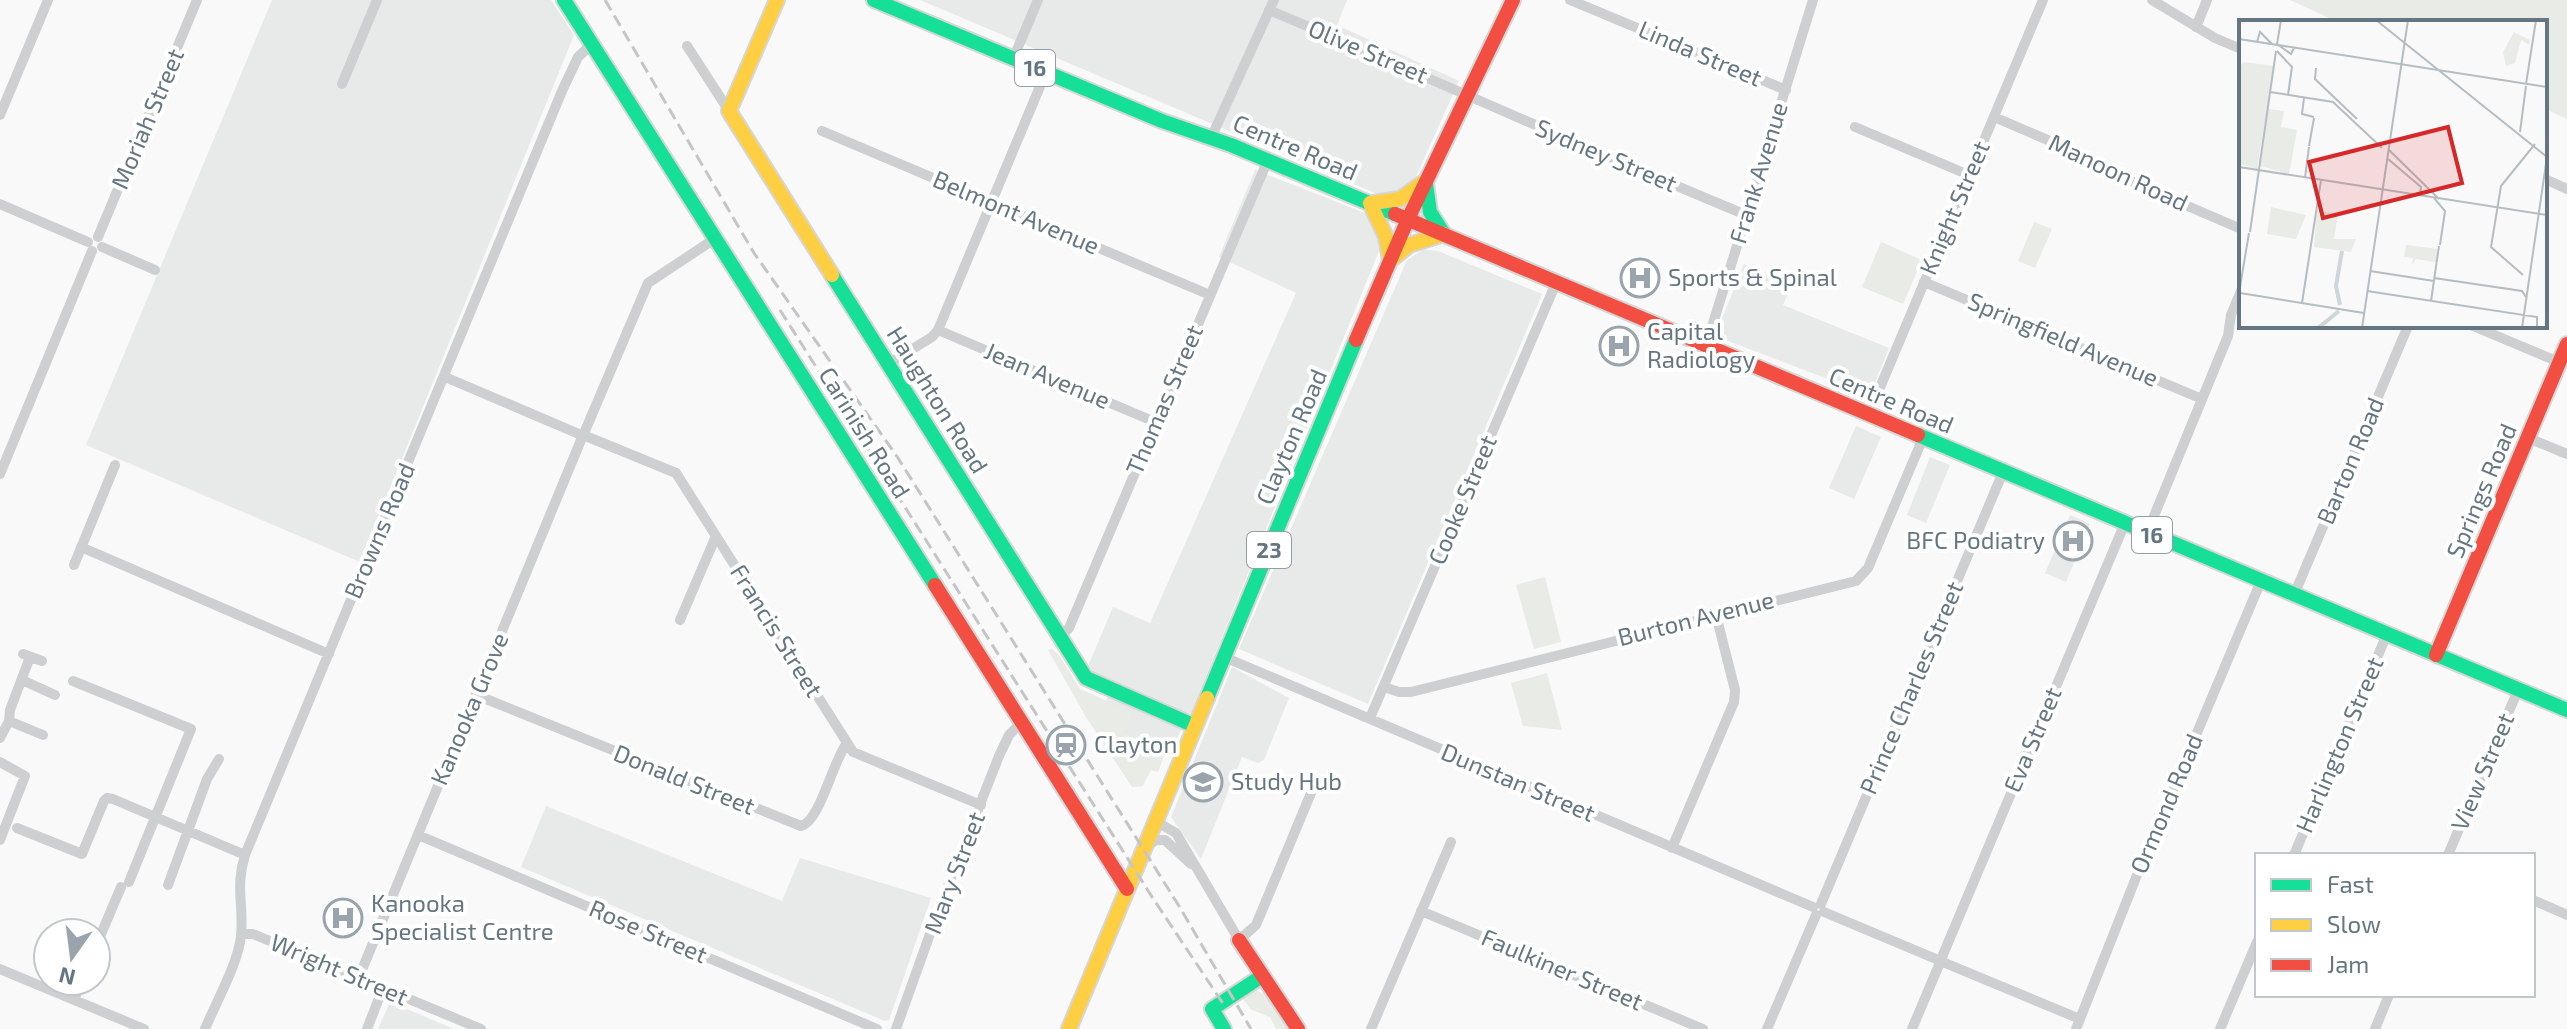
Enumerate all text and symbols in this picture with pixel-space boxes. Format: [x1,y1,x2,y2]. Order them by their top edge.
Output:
street label: Olive Street [1305,13,1433,89]
street label: Linda Street [1635,14,1767,92]
inset map [2239,20,2547,328]
street label: Moriah Street [104,44,189,193]
road number: 16 [1015,50,1055,86]
street label: Frank Avenue [1722,98,1793,247]
street label: Centre Road [1229,107,1362,186]
street label: Sydney Street [1532,112,1682,197]
street label: Manoon Road [2045,127,2193,216]
street label: Knight Street [1912,136,1995,279]
street label: Belmont Avenue [929,164,1104,260]
hospital icon: Sports & Spinal [1619,257,1661,299]
place label: Sports & Spinal [1668,262,1837,291]
street label: Springfield Avenue [1964,285,2163,392]
place label: Capital Radiology [1647,316,1755,373]
street label: Haughton Road [882,320,995,478]
street label: Thomas Street [1119,320,1208,479]
hospital icon: Capital Radiology [1598,325,1640,367]
street label: Jean Avenue [981,335,1115,414]
street label: Centre Road [1825,360,1958,439]
street label: Carinish Road [813,361,917,503]
street label: Clayton Road [1249,364,1332,508]
street label: Barton Road [2310,393,2389,528]
street label: Springs Road [2439,419,2522,562]
street label: Cooke Street [1421,430,1502,568]
street label: Browns Road [337,458,420,602]
road number: 16 [2132,517,2172,553]
hospital icon: BFC Podiatry [2052,520,2094,562]
place label: BFC Podiatry [1906,525,2045,554]
road number: 23 [1247,532,1291,568]
street label: Francis Street [725,558,830,702]
street label: Prince Charles Street [1853,577,1969,798]
street label: Burton Avenue [1614,584,1777,651]
street label: Kanooka Grove [423,628,514,789]
street label: Harlington Street [2289,652,2389,837]
street label: Eva Street [1997,683,2067,796]
street label: View Street [2444,708,2519,835]
station icon: Clayton [1045,724,1087,766]
place label: Clayton [1094,729,1177,758]
street label: Ormond Road [2123,729,2208,877]
street label: Dunstan Street [1437,736,1600,827]
street label: Donald Street [610,737,759,820]
school or university icon: Study Hub [1182,761,1224,803]
place label: Study Hub [1231,766,1342,795]
street label: Mary Street [917,807,990,937]
legend [2255,853,2535,997]
text: Fast [2327,869,2374,898]
place label: Kanooka Specialist Centre [371,888,554,945]
street label: Rose Street [585,893,712,968]
hospital icon: Kanooka Specialist Centre [322,897,364,939]
text: Slow [2327,909,2381,938]
north arrow [32,917,112,997]
street label: Faulkiner Street [1478,922,1648,1016]
street label: Wright Street [266,927,413,1011]
text: Jam [2327,949,2369,978]
text: N [56,963,78,992]

